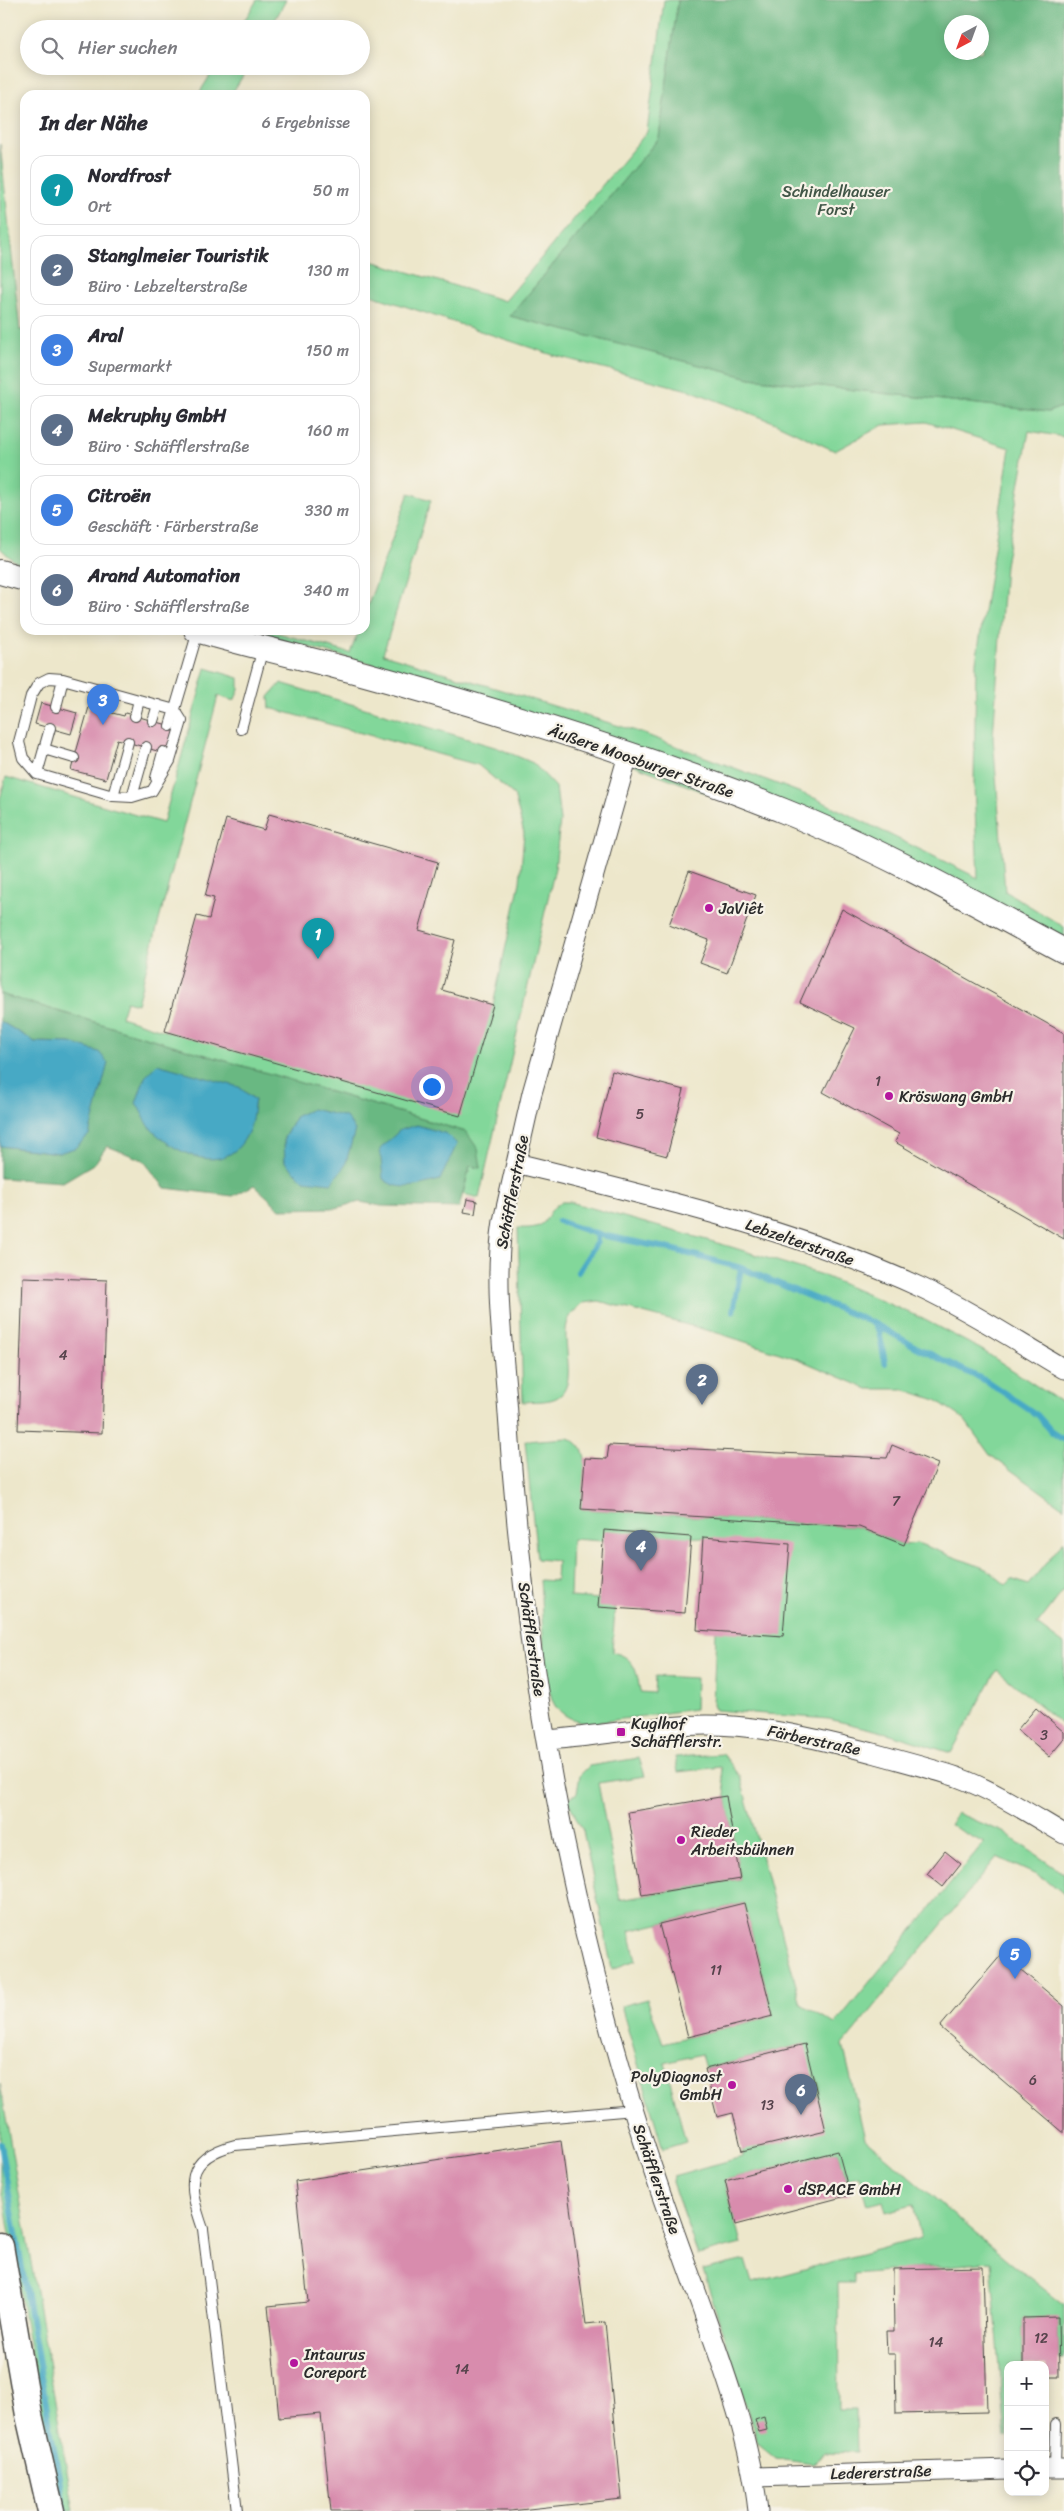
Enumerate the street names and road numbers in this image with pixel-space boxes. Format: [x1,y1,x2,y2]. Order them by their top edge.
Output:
street label: Äußere Moosburger Straße [543,715,738,806]
street label: Schäfflerstraße [487,1132,537,1251]
street label: Lebzelterstraße [742,1210,858,1274]
street label: Schäfflerstraße [510,1580,554,1698]
street label: Färberstraße [765,1716,863,1764]
street label: Schäfflerstraße [625,2120,690,2238]
street label: Ledererstraße [830,2456,932,2488]

